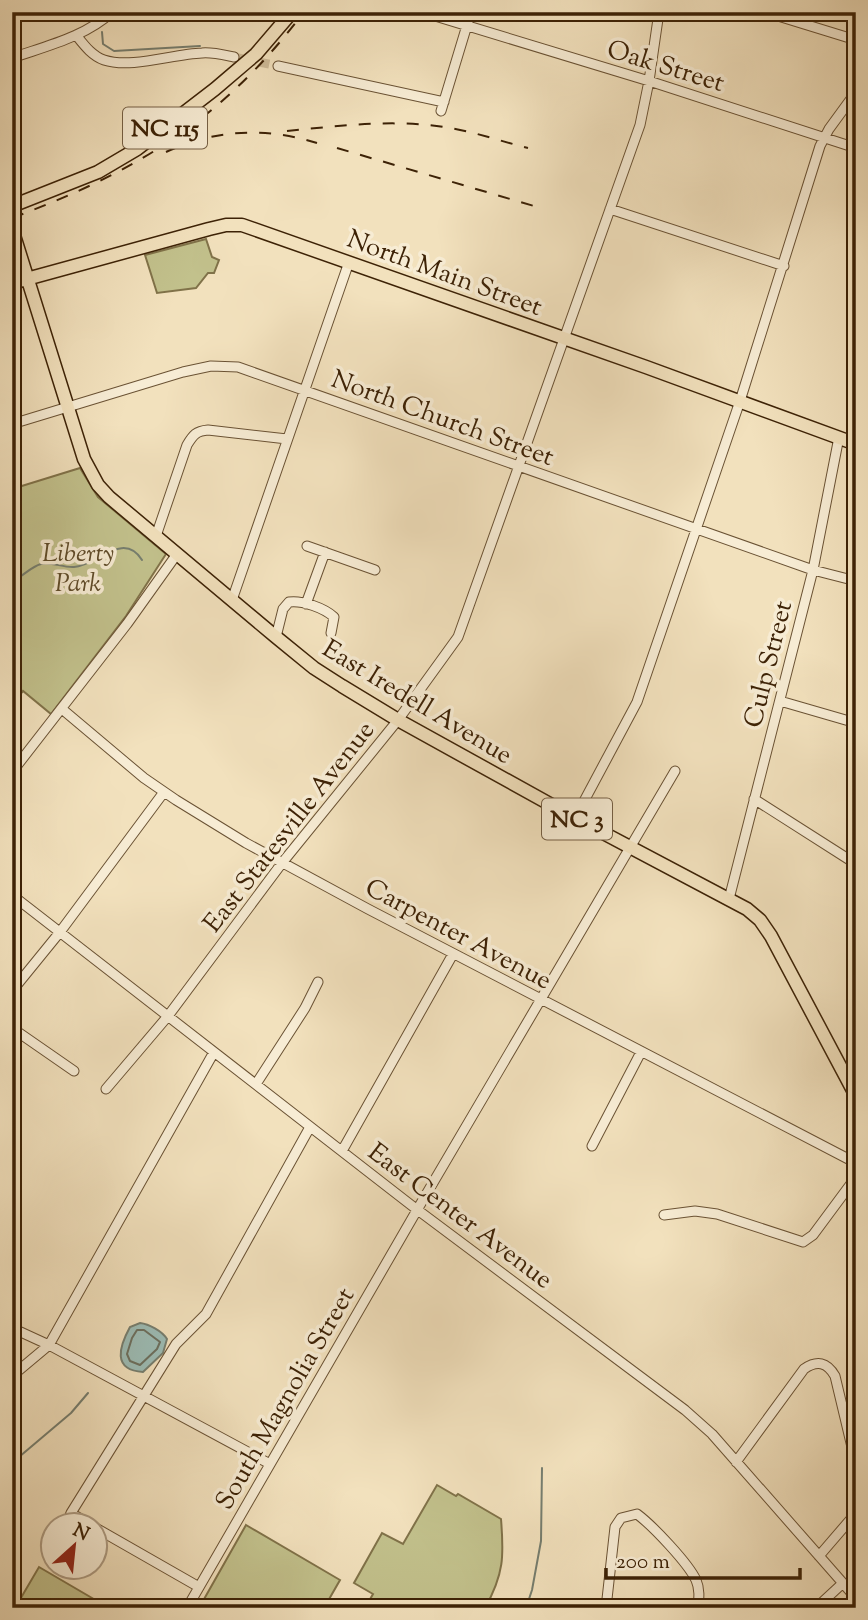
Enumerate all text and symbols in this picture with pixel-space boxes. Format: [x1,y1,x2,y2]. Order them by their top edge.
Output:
street label: Oak Street [602,32,729,103]
road number: NC 115 [123,107,207,148]
street label: North Main Street [341,222,547,327]
street label: North Church Street [326,362,559,477]
park label: Liberty Park [42,536,114,603]
street label: Culp Street [736,597,803,732]
street label: East Iredell Avenue [315,632,519,775]
street label: East Statesville Avenue [196,714,384,941]
road number: NC 3 [542,798,612,840]
street label: Carpenter Avenue [358,870,558,1000]
street label: East Center Avenue [359,1135,560,1299]
street label: South Magnolia Street [207,1281,365,1517]
north arrow [38,1512,108,1582]
text: N [68,1518,93,1549]
scale bar [606,1536,800,1580]
text: 200 m [616,1548,670,1578]

